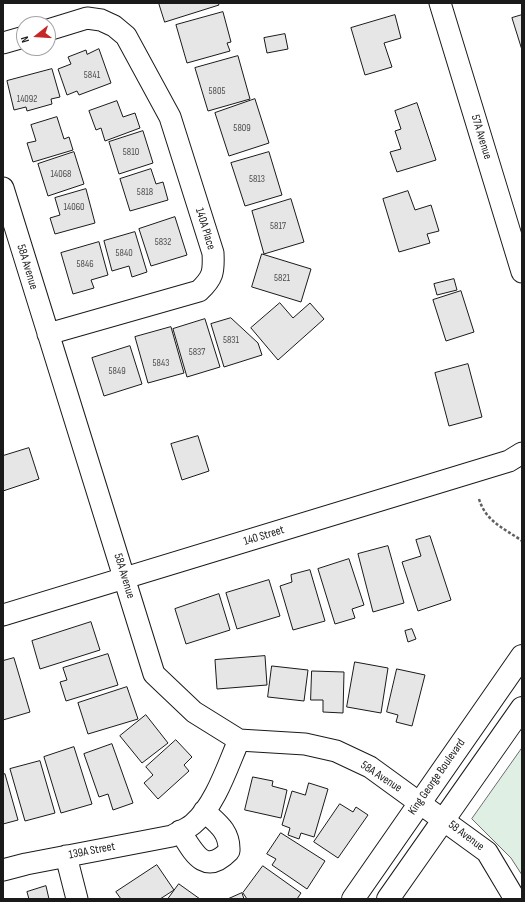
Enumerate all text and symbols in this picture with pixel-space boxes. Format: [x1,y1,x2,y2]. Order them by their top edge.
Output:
north arrow [16,16,56,56]
text: N [18,35,32,44]
house number: 5841 [84,69,100,81]
house number: 5805 [209,85,225,97]
house number: 14092 [17,93,37,105]
street label: 57A Avenue [467,113,495,161]
house number: 5809 [233,122,251,134]
house number: 5810 [123,146,139,158]
house number: 14068 [51,168,71,180]
house number: 5813 [249,173,265,185]
house number: 5818 [137,186,153,198]
house number: 14060 [64,201,84,213]
street label: 140A Place [192,206,218,252]
house number: 5817 [270,220,286,232]
house number: 5832 [155,236,171,248]
street label: 58A Avenue [13,243,41,291]
house number: 5840 [115,247,133,259]
house number: 5846 [76,258,94,270]
house number: 5821 [274,272,290,284]
house number: 5831 [223,334,239,346]
house number: 5837 [189,346,205,358]
house number: 5843 [152,357,170,369]
house number: 5849 [108,365,126,377]
street label: 140 Street [242,523,286,549]
street label: 58A Avenue [110,552,138,600]
street label: King George Boulevard [405,736,469,818]
street label: 58A Avenue [358,758,404,796]
street label: 58 Avenue [445,818,487,854]
street label: 139A Street [68,839,116,863]

